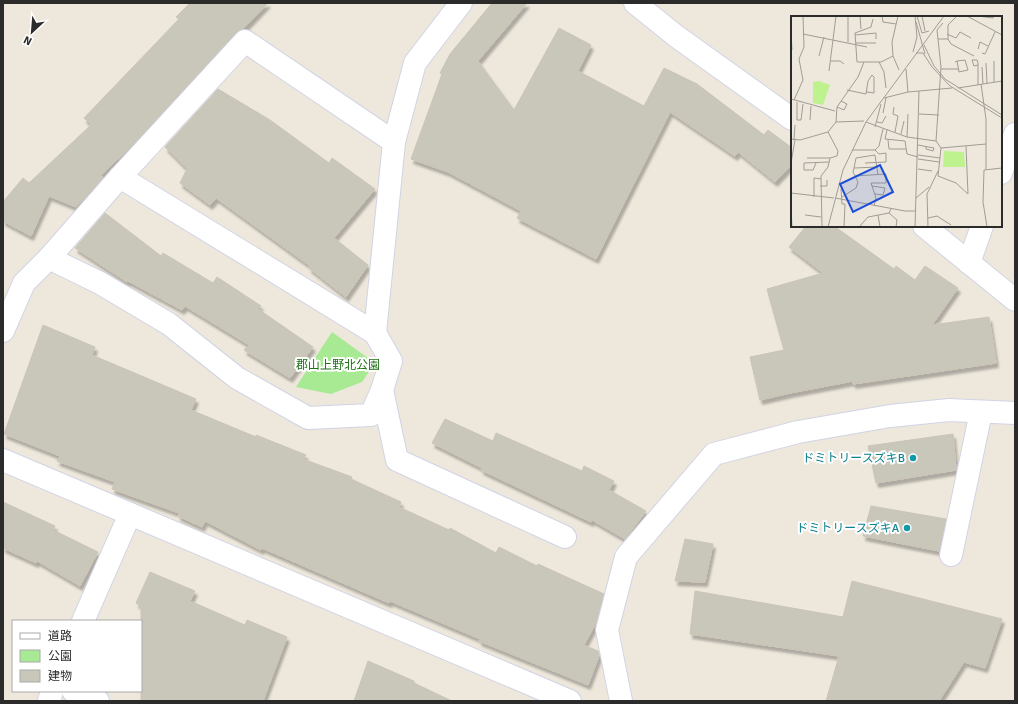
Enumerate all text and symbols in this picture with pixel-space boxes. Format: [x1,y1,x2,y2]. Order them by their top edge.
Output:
north arrow [12,12,52,52]
inset map [791,16,1002,227]
text: N [22,33,34,48]
park label: 郡山上野北公園 [296,358,380,373]
place label: ドミトリースズキB [802,451,905,466]
marker: ドミトリースズキB [908,453,918,463]
place label: ドミトリースズキA [796,521,900,536]
marker: ドミトリースズキA [902,523,912,533]
legend [12,620,142,692]
text: 道路 [48,629,72,644]
text: 公園 [48,649,72,664]
text: 建物 [48,669,72,684]

